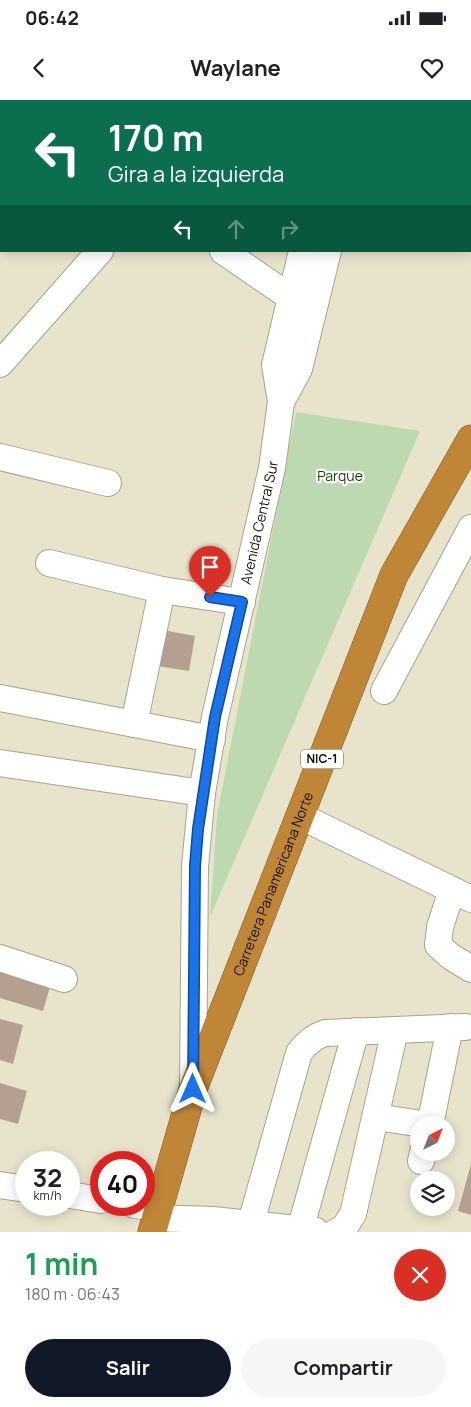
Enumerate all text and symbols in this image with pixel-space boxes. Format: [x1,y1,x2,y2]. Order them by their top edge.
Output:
text: 06:42 [25,5,79,31]
text: Waylane [190,53,281,83]
icon: back [25,54,53,82]
icon: heart [418,54,446,82]
text: 170 m [108,114,204,162]
icon: left [25,120,90,185]
text: Gira a la izquierda [108,159,284,189]
icon: left [169,215,197,243]
icon: ahead [222,215,250,243]
icon: right [275,215,303,243]
street label: Avenida Central Sur [236,459,282,586]
park label: Parque [317,466,363,485]
pin [189,546,231,597]
icon: arrive [196,553,224,581]
road number: NIC-1 [301,750,343,769]
street label: Carretera Panamericana Norte [228,789,317,978]
position arrow [166,1062,218,1114]
north arrow [410,1116,455,1161]
map controls [410,1116,455,1216]
speed limit sign: 40 [90,1151,155,1216]
text: 32 [33,1160,62,1195]
button: layers [410,1171,455,1216]
text: km/h [34,1187,61,1204]
text: 1 min [25,1243,98,1284]
button: close [394,1249,446,1301]
text: 180 m · 06:43 [25,1283,120,1305]
button: Salir [25,1339,231,1397]
button: Compartir [241,1339,446,1397]

